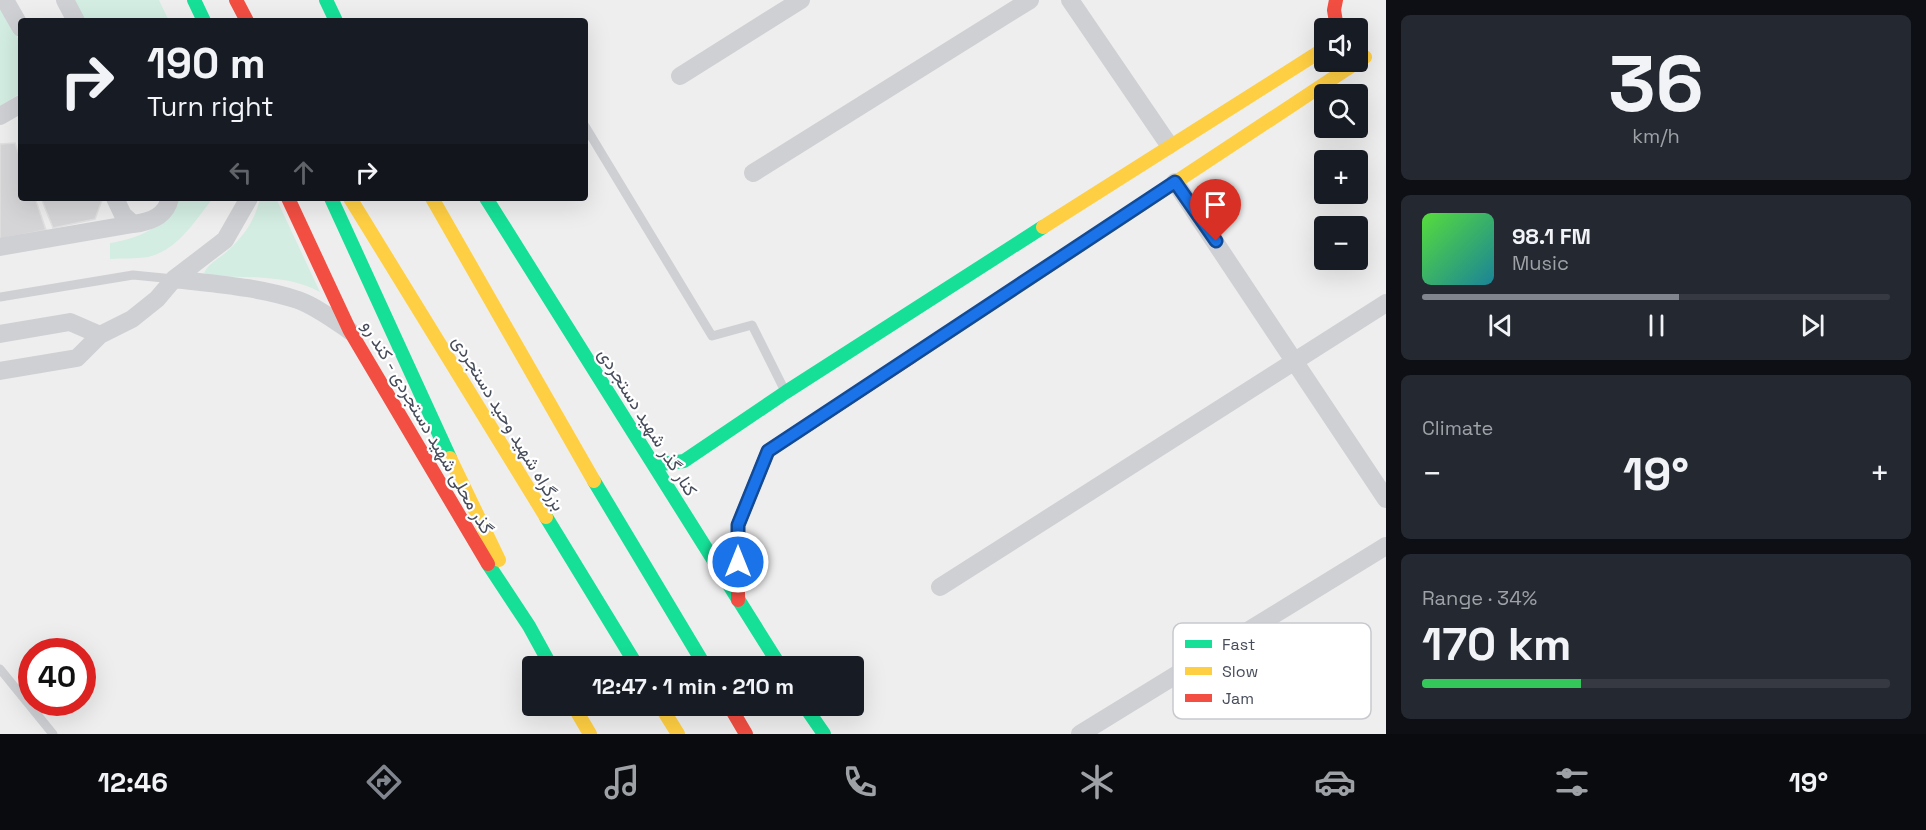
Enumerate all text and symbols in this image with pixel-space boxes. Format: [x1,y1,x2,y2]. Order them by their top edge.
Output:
map controls [1314,18,1368,270]
button: sound [1314,18,1368,72]
text: 36 [1608,34,1704,134]
text: 190 m [147,37,266,90]
icon: right [48,42,126,120]
button: search [1314,84,1368,138]
text: Turn right [147,89,274,124]
text: km/h [1632,123,1680,149]
button: + [1314,150,1368,204]
icon: left [224,156,257,189]
icon: ahead [287,156,320,189]
icon: right [350,156,383,189]
pin [1190,179,1241,241]
icon: arrive [1199,188,1232,221]
button: − [1314,216,1368,270]
text: 98.1 FM [1512,222,1591,250]
text: Music [1512,250,1569,276]
icon: previous [1484,309,1517,342]
icon: pause [1640,309,1673,342]
icon: next [1796,309,1829,342]
street label: گذر محلی شهید دستجردی - کند رو [357,316,499,538]
street label: بزرگراه شهید وحید دستجردی [448,331,570,515]
street label: کنار گذر شهید دستجردی [593,344,703,500]
text: Climate [1422,415,1493,441]
text: 19° [1623,446,1689,503]
text: − [1422,453,1442,495]
text: + [1870,453,1890,495]
position arrow [706,530,770,594]
text: Range · 34% [1422,585,1537,611]
text: 170 km [1422,616,1572,673]
legend [1173,623,1371,719]
text: Fast [1222,634,1255,655]
speed limit sign: 40 [18,638,96,716]
text: Slow [1222,661,1258,682]
text: 12:47 · 1 min · 210 m [592,672,794,700]
text: Jam [1222,688,1254,709]
icon: directions [363,761,405,803]
icon: music [601,761,643,803]
icon: phone [839,761,881,803]
icon: climate [1076,761,1118,803]
icon: car [1314,761,1356,803]
icon: filters [1551,761,1593,803]
text: 12:46 [98,765,168,800]
text: 19° [1789,765,1828,800]

